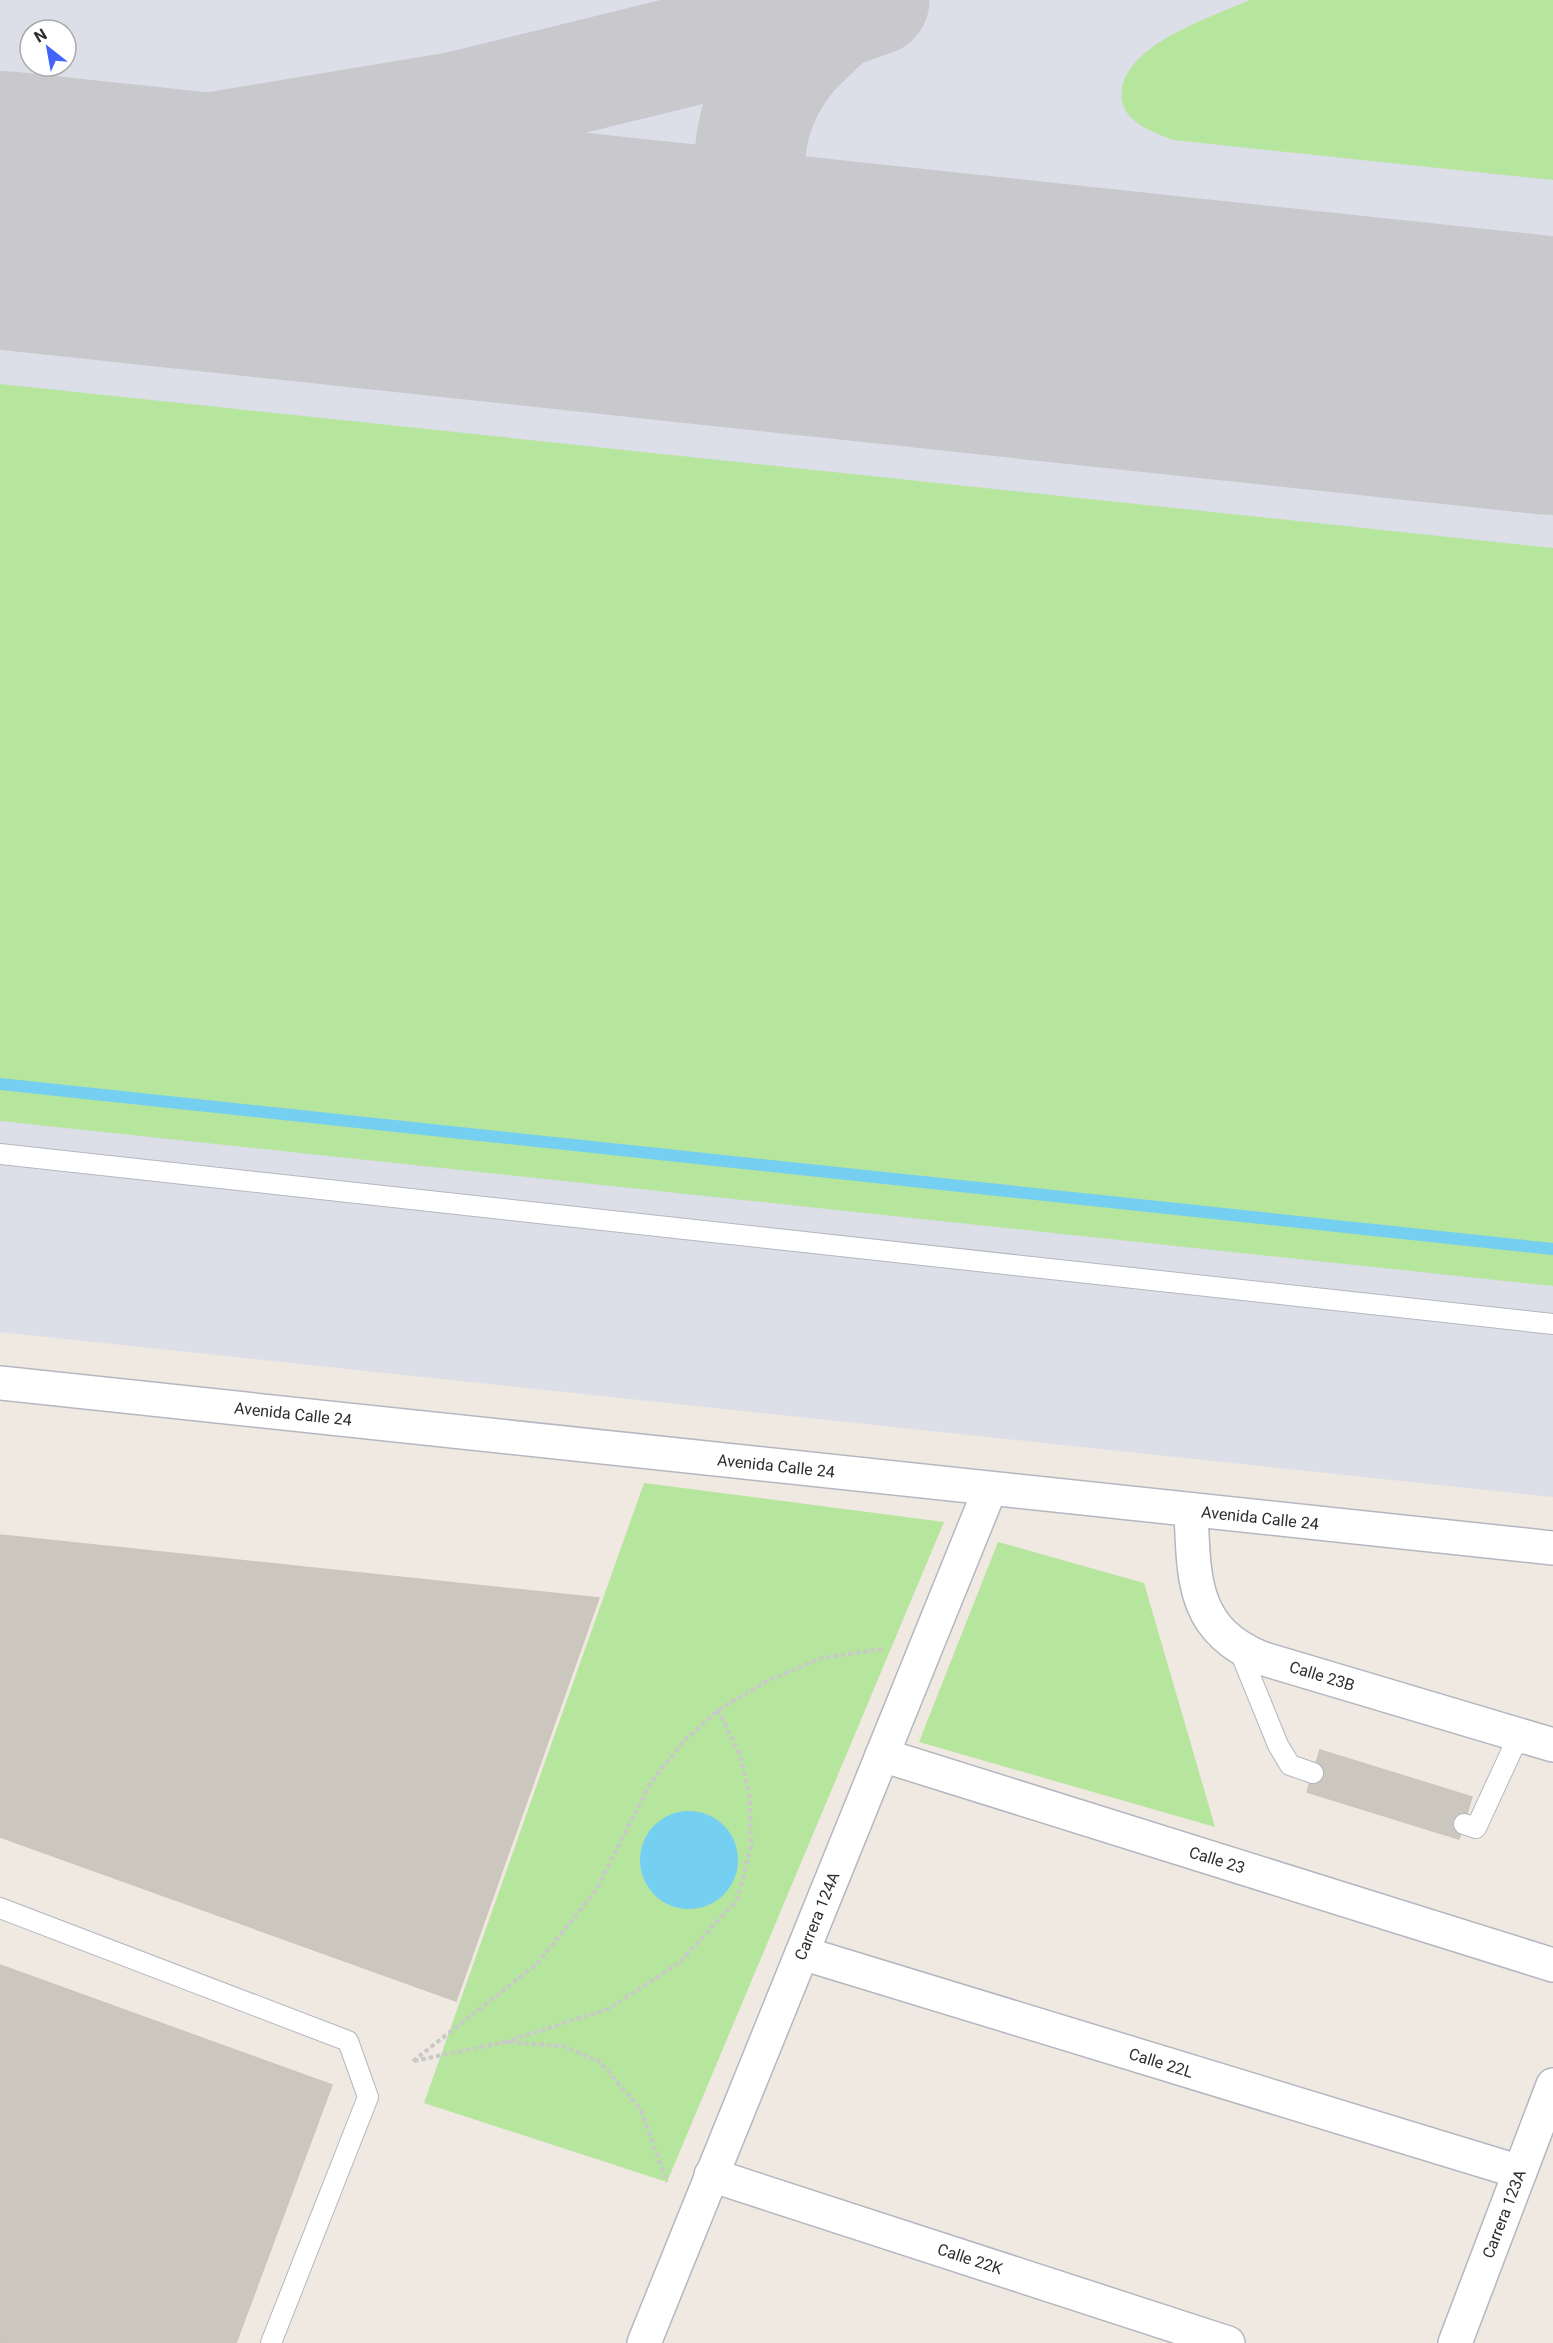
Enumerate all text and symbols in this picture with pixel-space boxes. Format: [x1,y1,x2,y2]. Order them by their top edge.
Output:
north arrow [18,18,78,78]
text: N [31,25,50,47]
street label: Avenida Calle 24 [233,1398,353,1430]
street label: Avenida Calle 24 [716,1450,836,1482]
street label: Avenida Calle 24 [1200,1502,1320,1534]
street label: Calle 23B [1287,1657,1357,1695]
street label: Calle 23 [1187,1843,1247,1877]
street label: Carrera 124A [791,1869,844,1963]
street label: Calle 22L [1127,2044,1196,2082]
street label: Carrera 123A [1478,2166,1530,2261]
street label: Calle 22K [935,2240,1006,2279]

